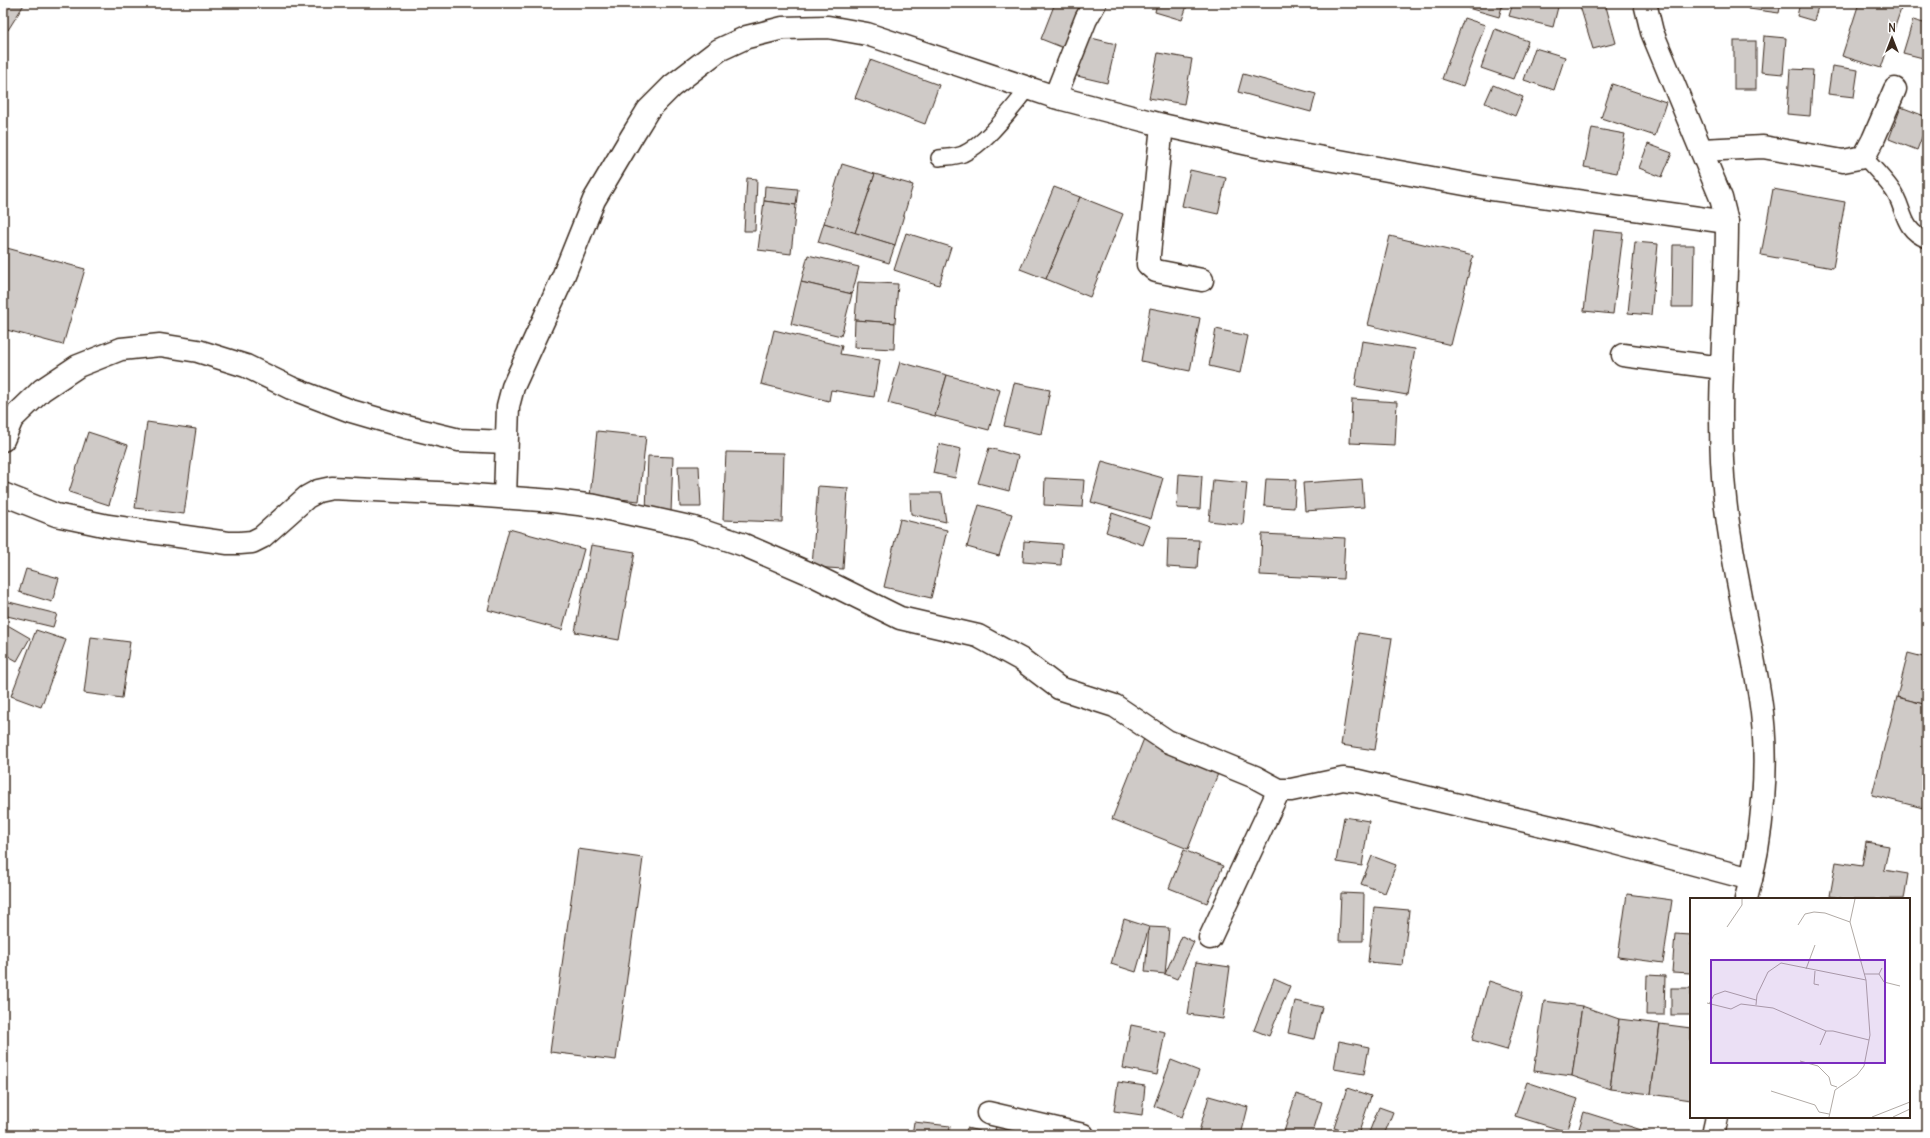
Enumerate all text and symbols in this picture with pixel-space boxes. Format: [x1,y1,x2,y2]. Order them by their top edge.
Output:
north arrow [1872,18,1912,58]
text: N [1888,21,1896,35]
inset map [1690,898,1910,1118]

